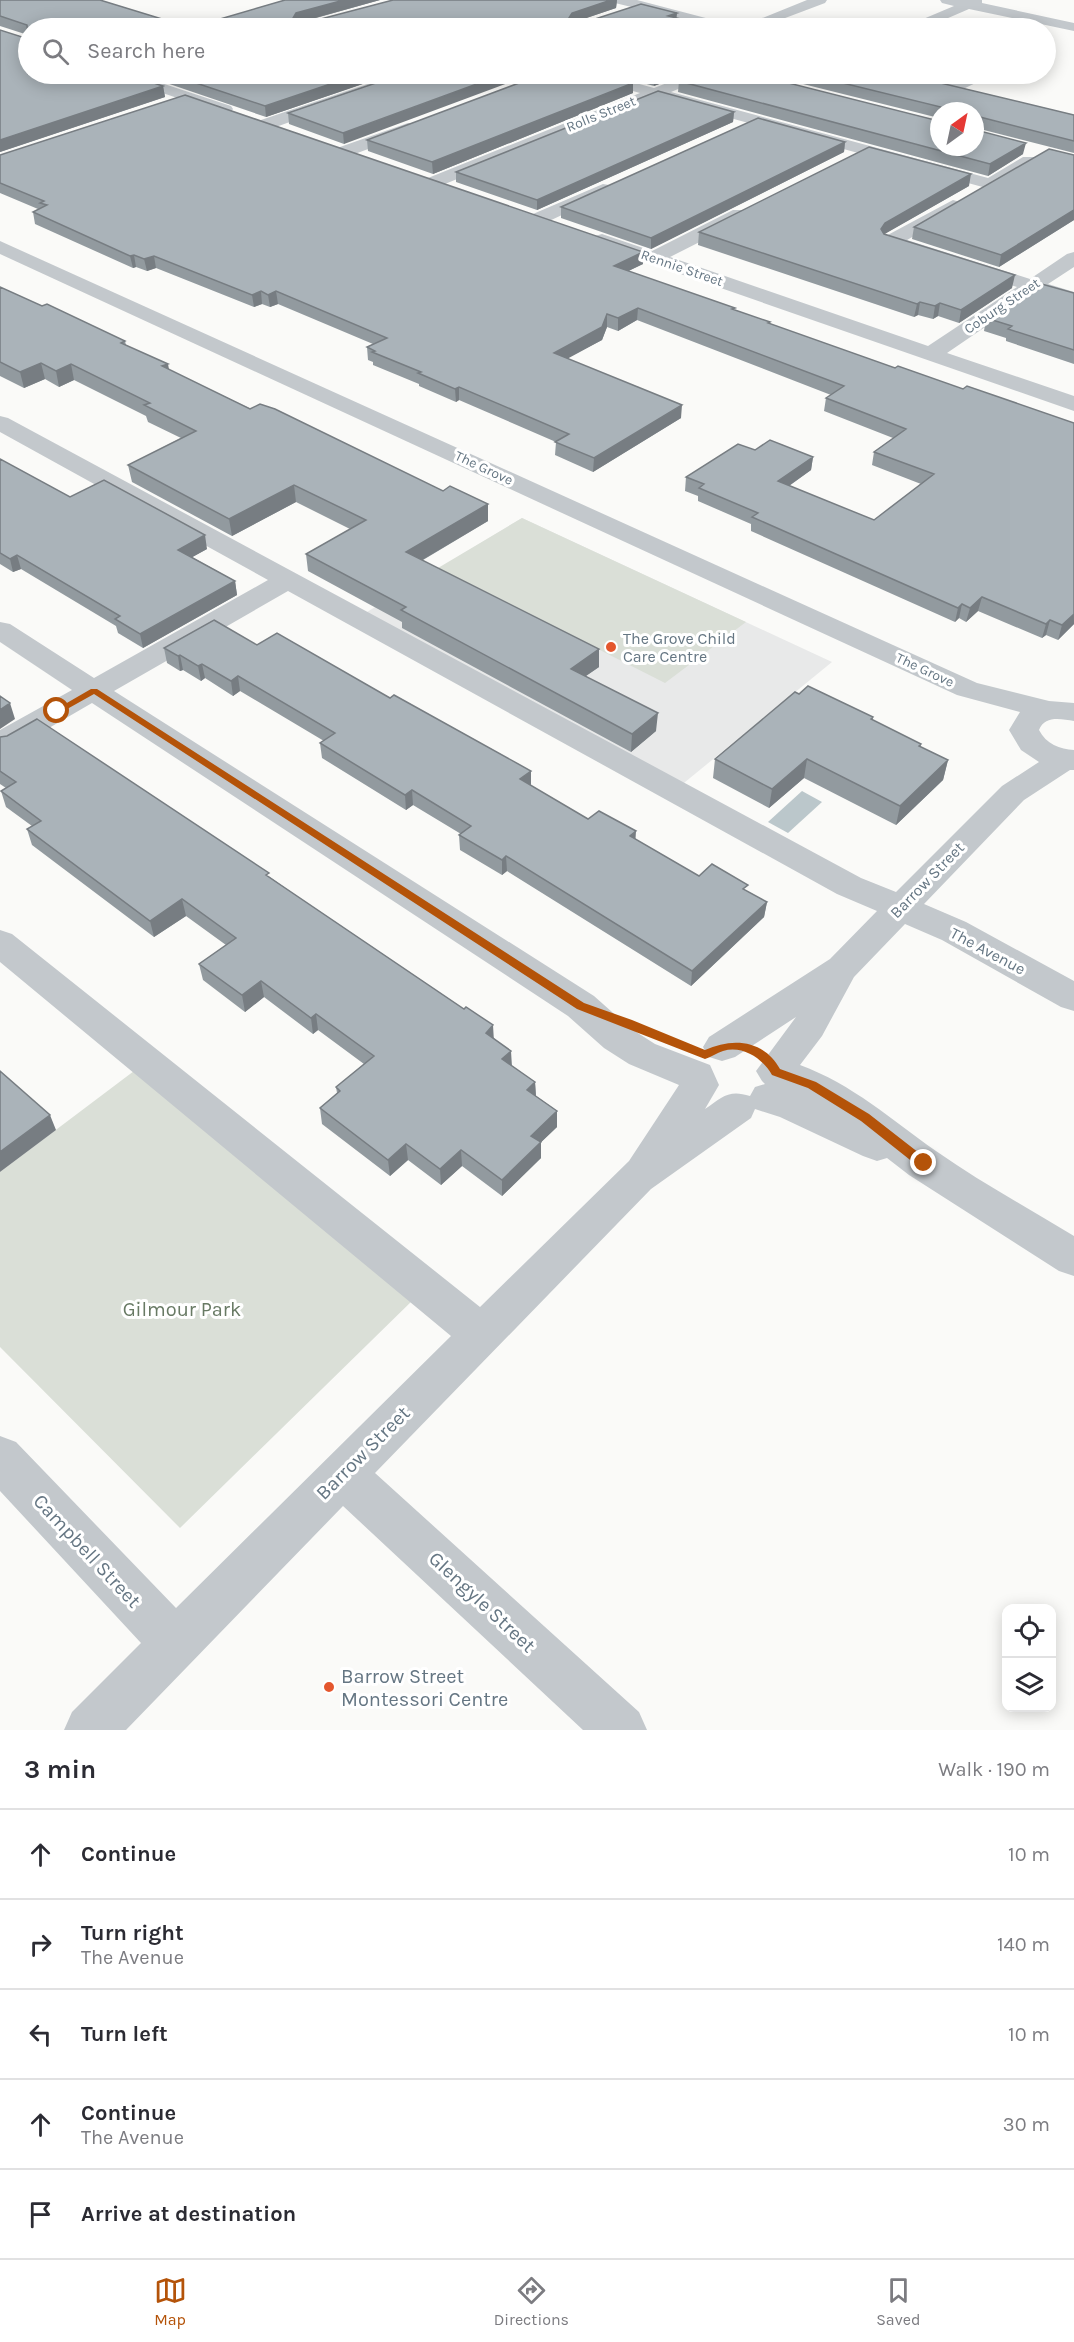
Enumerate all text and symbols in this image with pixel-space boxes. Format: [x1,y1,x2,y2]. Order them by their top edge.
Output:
search box [18,18,1056,84]
icon: search [39,35,72,68]
text: Search here [87,38,205,64]
street label: Rolls Street [564,92,638,136]
north arrow [930,102,984,156]
street label: Rennie Street [639,246,725,290]
street label: Coburg Street [961,274,1043,338]
street label: The Grove [452,447,516,489]
place label: The Grove Child Care Centre [623,629,736,666]
marker: The Grove Child Care Centre [604,640,618,654]
street label: The Grove [893,649,957,691]
route start [43,697,69,723]
street label: Barrow Street [886,838,968,922]
street label: The Avenue [947,923,1029,979]
route end [910,1149,936,1175]
park label: Gilmour Park [123,1298,241,1321]
street label: Barrow Street [311,1401,415,1505]
street label: Campbell Street [29,1490,146,1613]
street label: Glengyle Street [424,1547,540,1658]
map controls [1002,1604,1056,1712]
button: locate [1002,1604,1056,1658]
button: layers [1002,1658,1056,1712]
place label: Barrow Street Montessori Centre [341,1665,508,1711]
marker: Barrow Street Montessori Centre [322,1680,336,1694]
text: 3 min [24,1754,96,1785]
text: Walk · 190 m [938,1758,1050,1781]
icon: ahead [24,1838,57,1871]
text: Continue [81,1841,176,1867]
text: 10 m [1008,1843,1050,1866]
text: Turn right [81,1920,184,1946]
icon: right [24,1928,57,1961]
text: 140 m [997,1933,1050,1956]
text: The Avenue [81,1946,184,1969]
icon: left [24,2018,57,2051]
text: Turn left [81,2021,168,2047]
text: 10 m [1008,2023,1050,2046]
text: Continue [81,2100,176,2126]
icon: ahead [24,2108,57,2141]
text: 30 m [1003,2113,1050,2136]
text: The Avenue [81,2126,184,2149]
icon: arrive [24,2198,57,2231]
text: Arrive at destination [81,2201,296,2227]
tab: Map [154,2274,187,2329]
tab: Directions [494,2274,569,2329]
tab: Saved [876,2274,920,2329]

